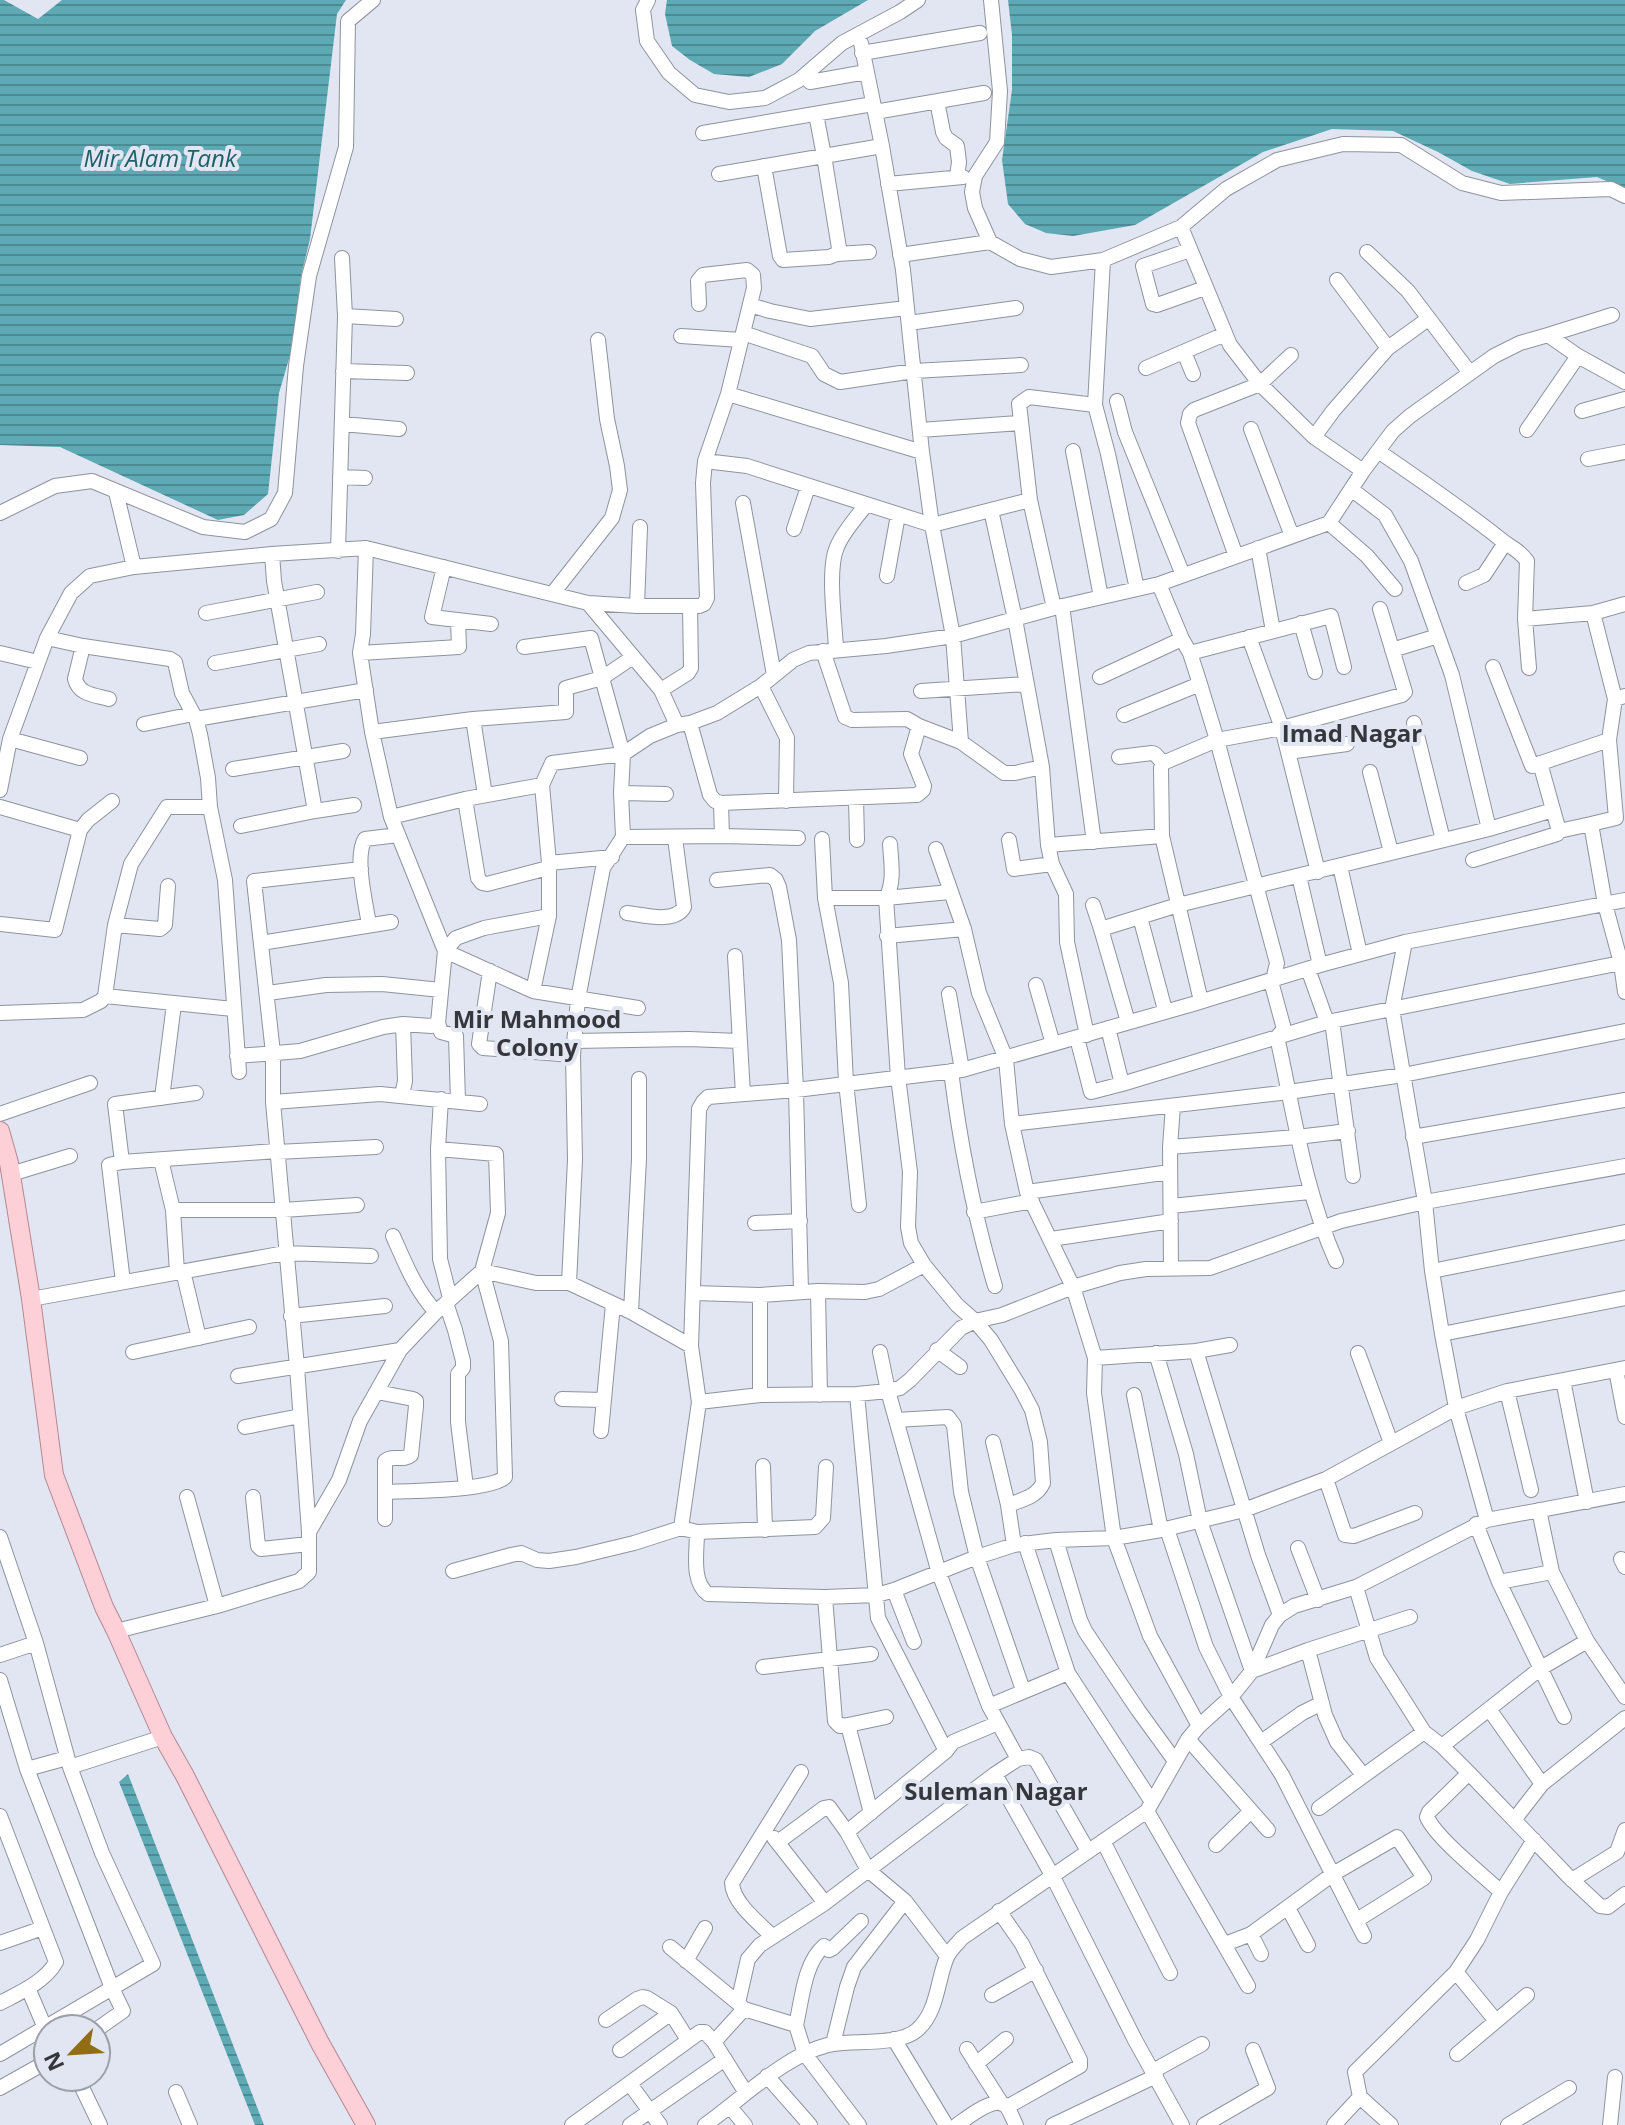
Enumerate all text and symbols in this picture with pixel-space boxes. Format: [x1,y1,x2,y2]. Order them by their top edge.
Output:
water label: Mir Alam Tank [83,141,238,174]
district label: Imad Nagar [1282,716,1422,749]
district label: Mir Mahmood Colony [453,1002,621,1063]
district label: Suleman Nagar [904,1774,1088,1807]
north arrow [32,2013,112,2093]
text: N [36,2047,70,2076]

